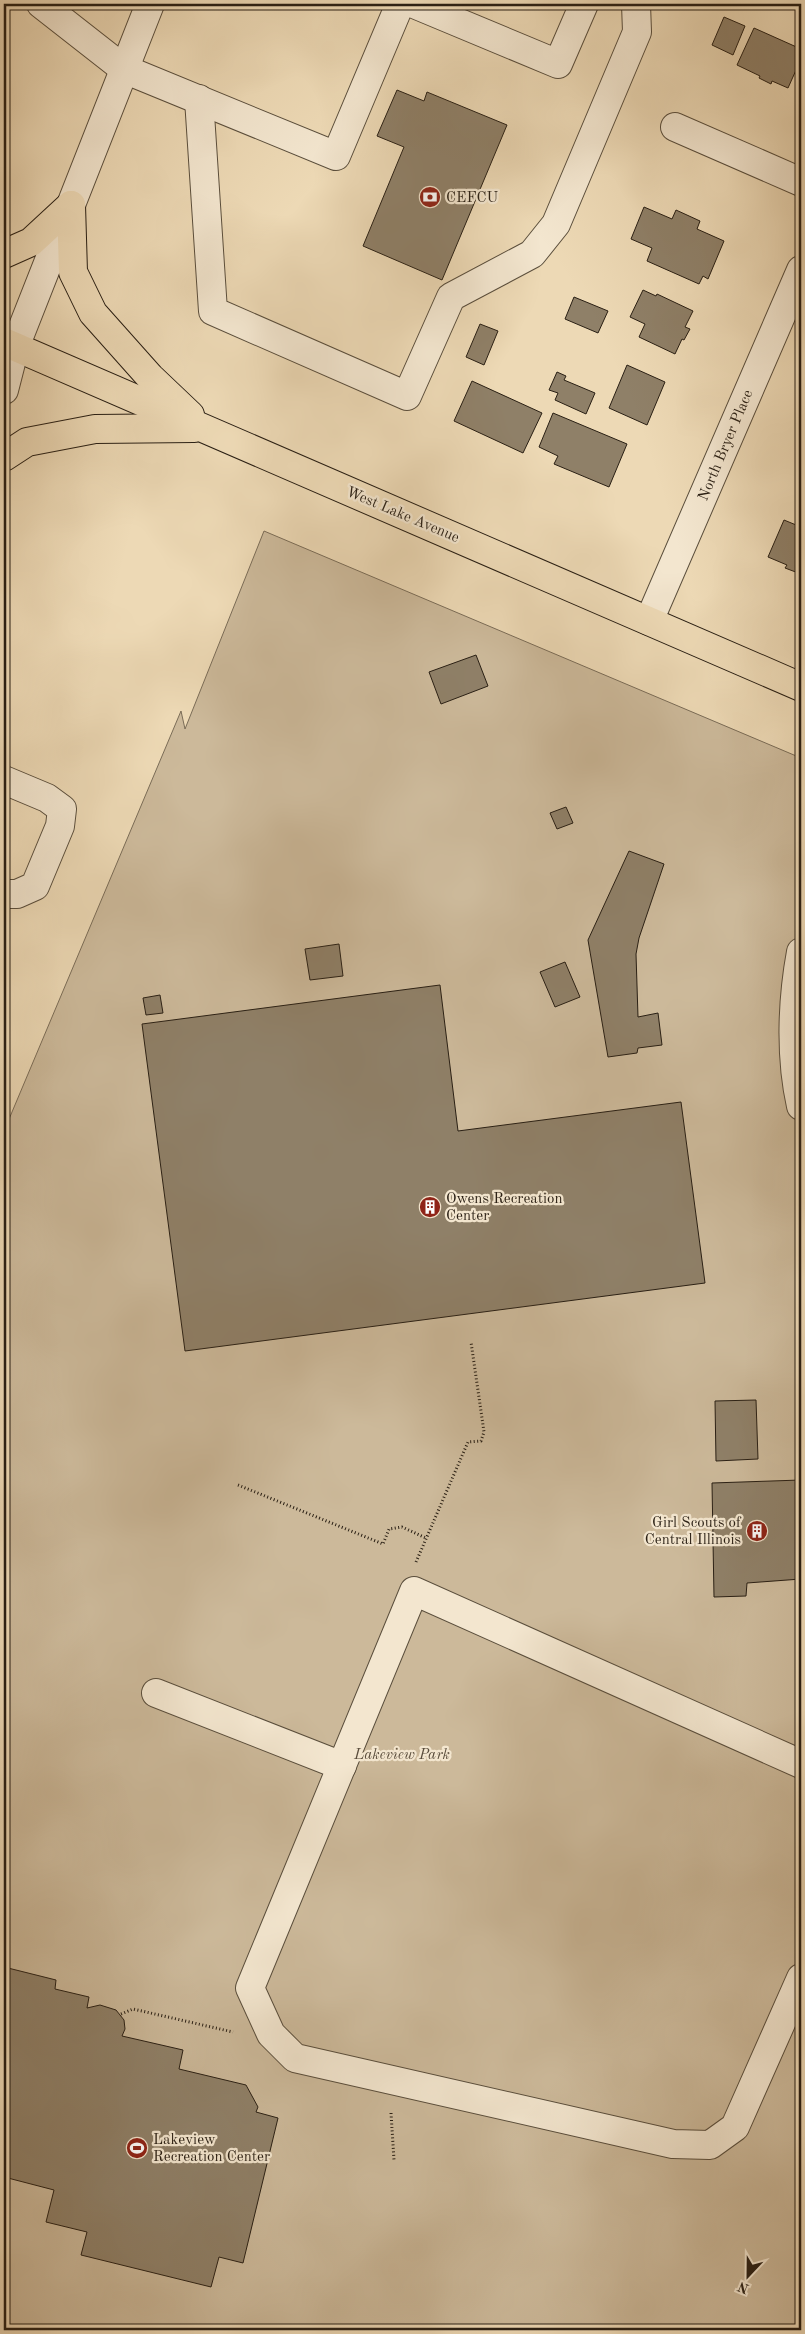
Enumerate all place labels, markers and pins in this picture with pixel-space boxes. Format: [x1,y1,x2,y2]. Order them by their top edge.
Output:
bank icon: CEFCU [418,185,442,209]
place label: CEFCU [446,191,499,206]
place label: Owens Recreation Center [446,1192,563,1224]
building icon: Owens Recreation Center [418,1195,442,1219]
place label: Girl Scouts of Central Illinois [645,1516,742,1548]
building icon: Girl Scouts of Central Illinois [745,1519,769,1543]
place label: Lakeview Recreation Center [153,2133,270,2165]
sports icon: Lakeview Recreation Center [125,2136,149,2160]

